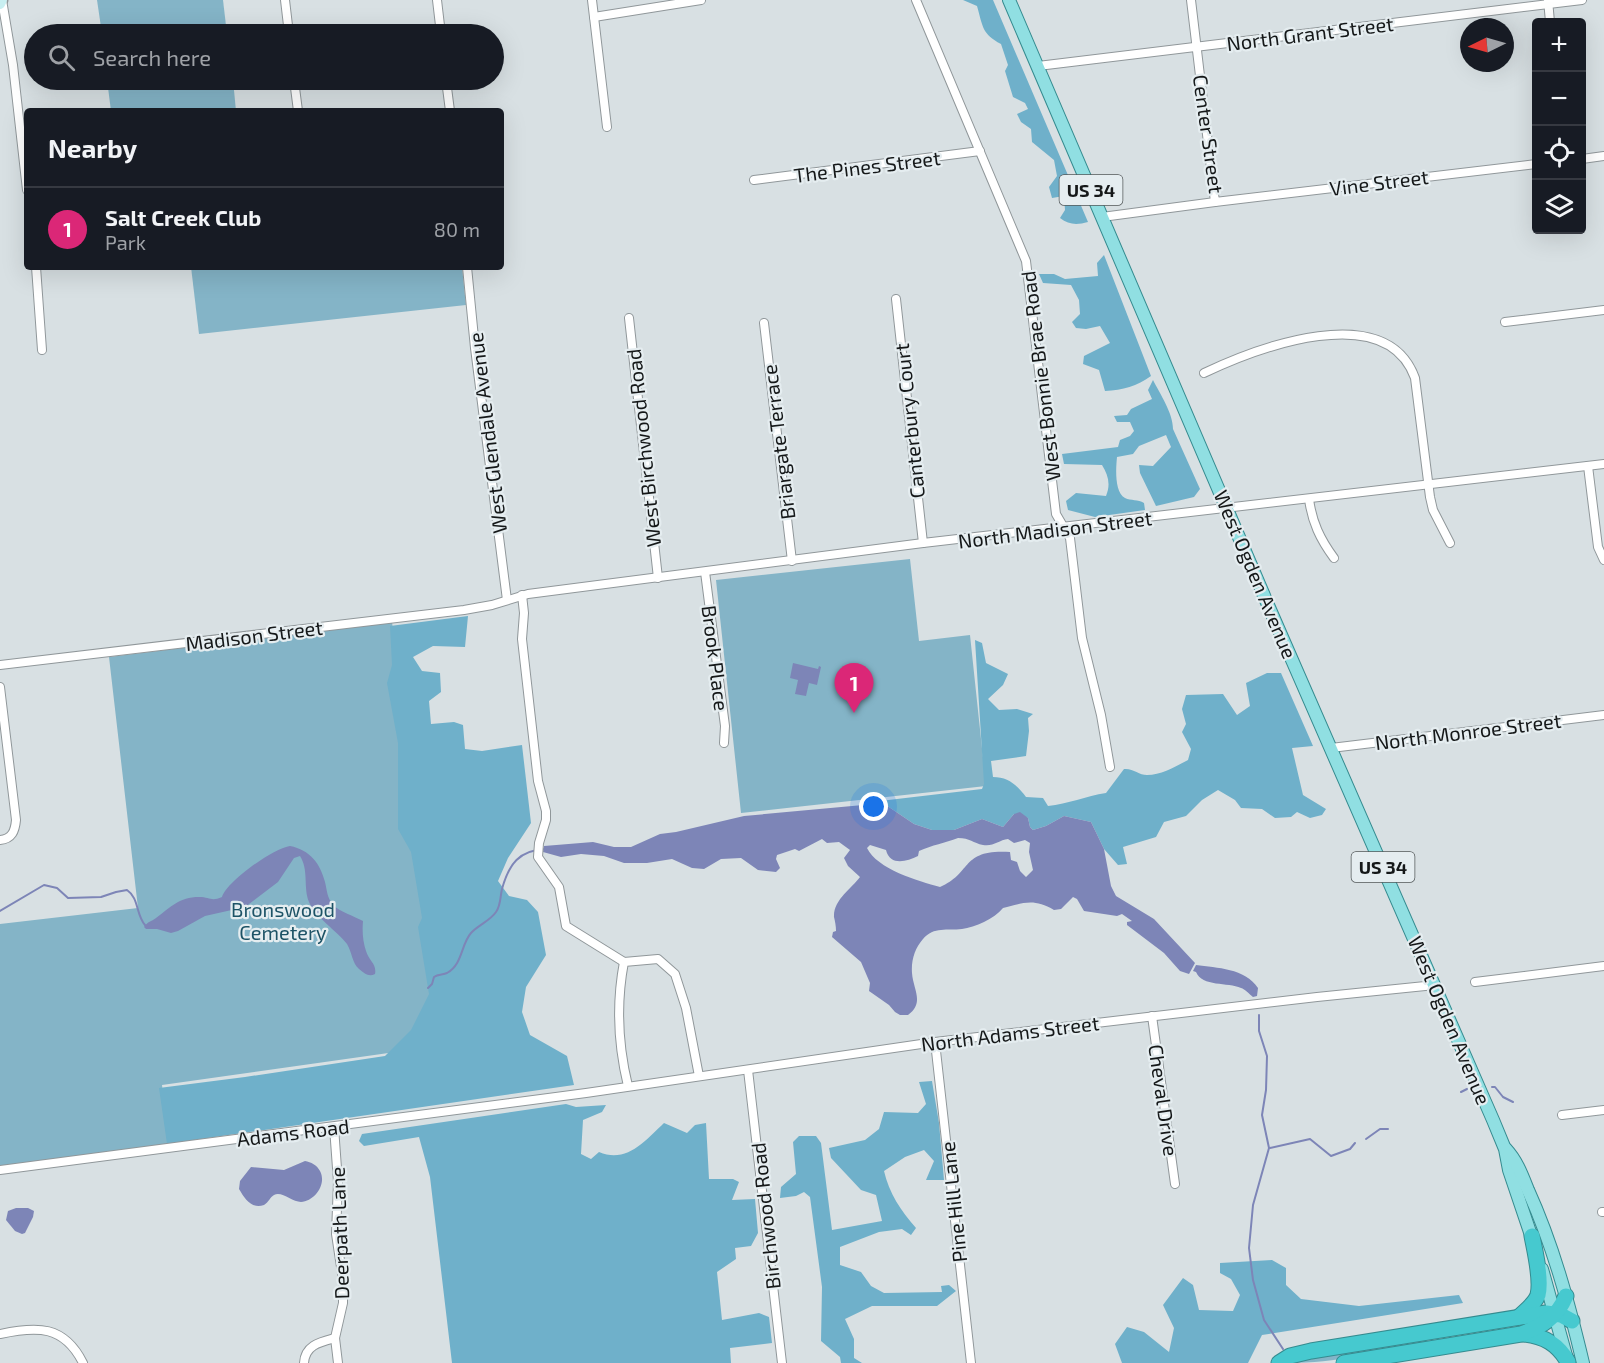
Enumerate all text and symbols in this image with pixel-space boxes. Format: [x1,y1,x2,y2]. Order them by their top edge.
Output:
street label: North Grant Street [1225,11,1395,55]
north arrow [1460,18,1514,72]
map controls [1532,18,1586,234]
button: + [1532,18,1586,72]
search box [24,24,504,90]
icon: search [45,41,78,74]
text: Search here [93,44,211,70]
button: − [1532,72,1586,126]
street label: Center Street [1189,73,1229,195]
button: locate [1532,126,1586,180]
text: Nearby [48,132,137,163]
street label: The Pines Street [792,145,942,187]
street label: Vine Street [1328,164,1430,200]
road number: US 34 [1060,175,1122,205]
button: layers [1532,180,1586,234]
text: Salt Creek Club [105,204,261,230]
text: 1 [63,217,72,241]
text: 80 m [434,217,480,241]
text: Park [105,230,146,254]
street label: West Bonnie Brae Road [1015,270,1065,482]
street label: West Glendale Avenue [463,331,511,535]
street label: Canterbury Court [889,342,929,500]
street label: West Birchwood Road [621,348,665,548]
street label: Briargate Terrace [757,363,799,521]
street label: West Ogden Avenue [1210,486,1302,662]
street label: North Madison Street [957,505,1154,553]
street label: Brook Place [698,604,734,712]
street label: Madison Street [184,615,324,655]
pin: 1 [834,664,874,713]
street label: North Monroe Street [1373,708,1563,754]
your location [859,792,888,821]
road number: US 34 [1352,852,1414,882]
park label: Bronswood Cemetery [231,897,335,944]
street label: West Ogden Avenue [1404,932,1496,1108]
street label: North Adams Street [920,1010,1101,1056]
street label: Cheval Drive [1144,1043,1184,1157]
street label: Adams Road [235,1113,351,1151]
street label: Pine Hill Lane [935,1140,971,1264]
street label: Birchwood Road [745,1141,785,1291]
street label: Deerpath Lane [325,1166,353,1300]

